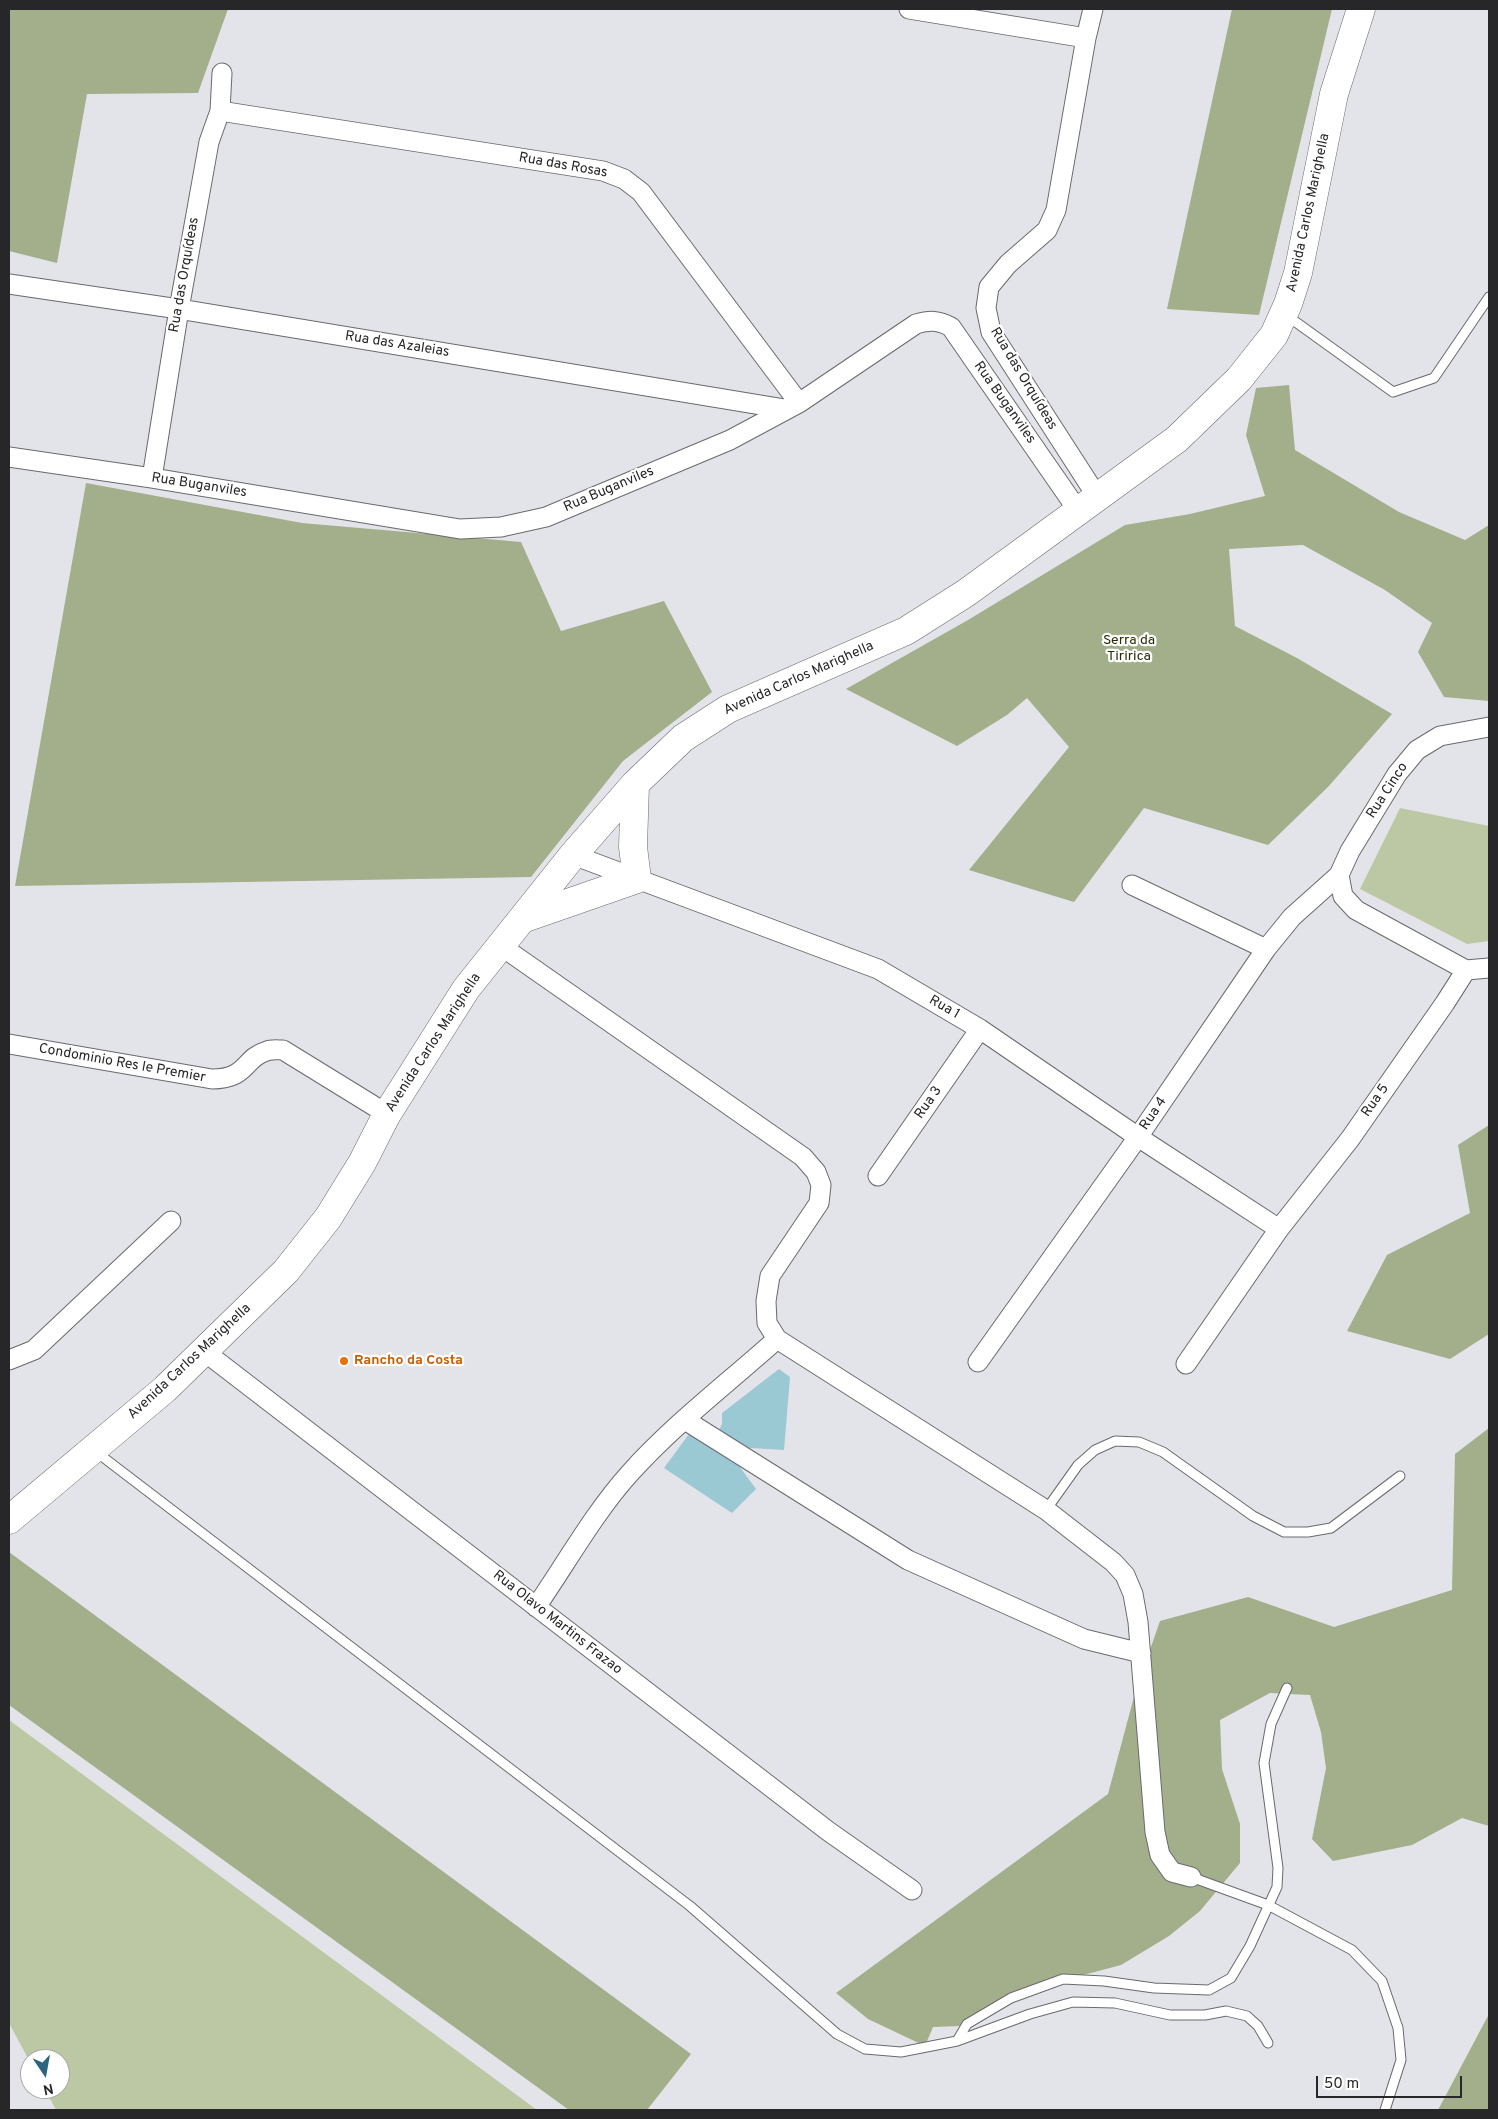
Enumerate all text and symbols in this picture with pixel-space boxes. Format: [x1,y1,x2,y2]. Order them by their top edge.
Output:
street label: Avenida Carlos Marighella [1284,132,1334,294]
street label: Rua das Rosas [517,150,609,182]
street label: Rua das Orquídeas [167,216,203,334]
street label: Rua das Orquídeas [986,325,1060,433]
street label: Rua das Azaleias [344,328,450,362]
street label: Rua Buganviles [969,359,1039,447]
street label: Rua Buganviles [561,463,657,517]
street label: Rua Buganviles [150,470,248,502]
park label: Serra da Tiririca [1103,633,1155,666]
street label: Avenida Carlos Marighella [721,638,877,720]
street label: Rua Cinco [1364,760,1412,822]
street label: Avenida Carlos Marighella [383,970,485,1116]
street label: Rua 1 [926,992,962,1024]
street label: Condominio Res le Premier [37,1041,207,1087]
street label: Rua 5 [1359,1081,1393,1121]
street label: Rua 3 [912,1083,946,1123]
street label: Rua 4 [1137,1094,1171,1134]
street label: Avenida Carlos Marighella [125,1301,255,1423]
place label: Rancho da Costa [354,1353,463,1369]
marker: Rancho da Costa [338,1355,350,1367]
street label: Rua Olavo Martins Frazao [489,1567,625,1679]
north arrow [20,2049,70,2099]
scale bar [1318,2066,1464,2098]
text: 50 m [1324,2075,1359,2094]
text: N [41,2079,55,2098]

